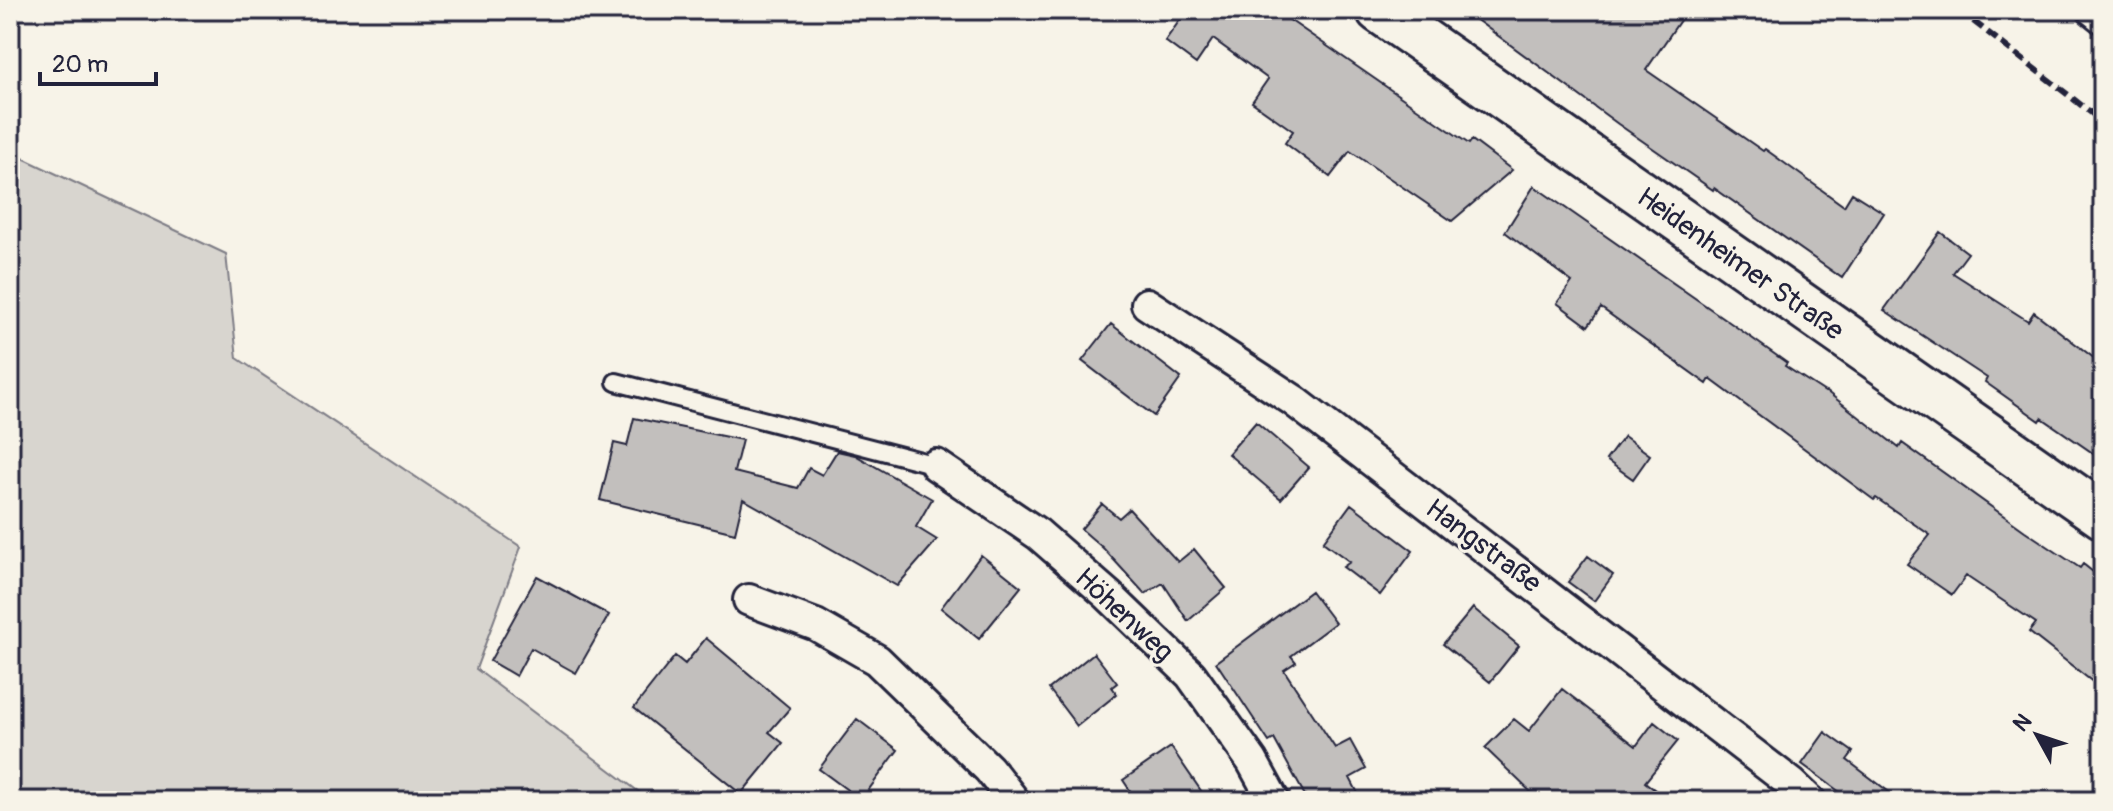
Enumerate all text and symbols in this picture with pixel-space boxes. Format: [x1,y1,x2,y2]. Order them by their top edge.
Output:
scale bar [40,36,156,86]
text: 20 m [52,50,108,79]
street label: Heidenheimer Straße [1630,180,1850,349]
street label: Hangstraße [1418,491,1548,601]
street label: Höhenweg [1067,561,1181,670]
north arrow [1997,695,2077,775]
text: N [2007,708,2038,737]

